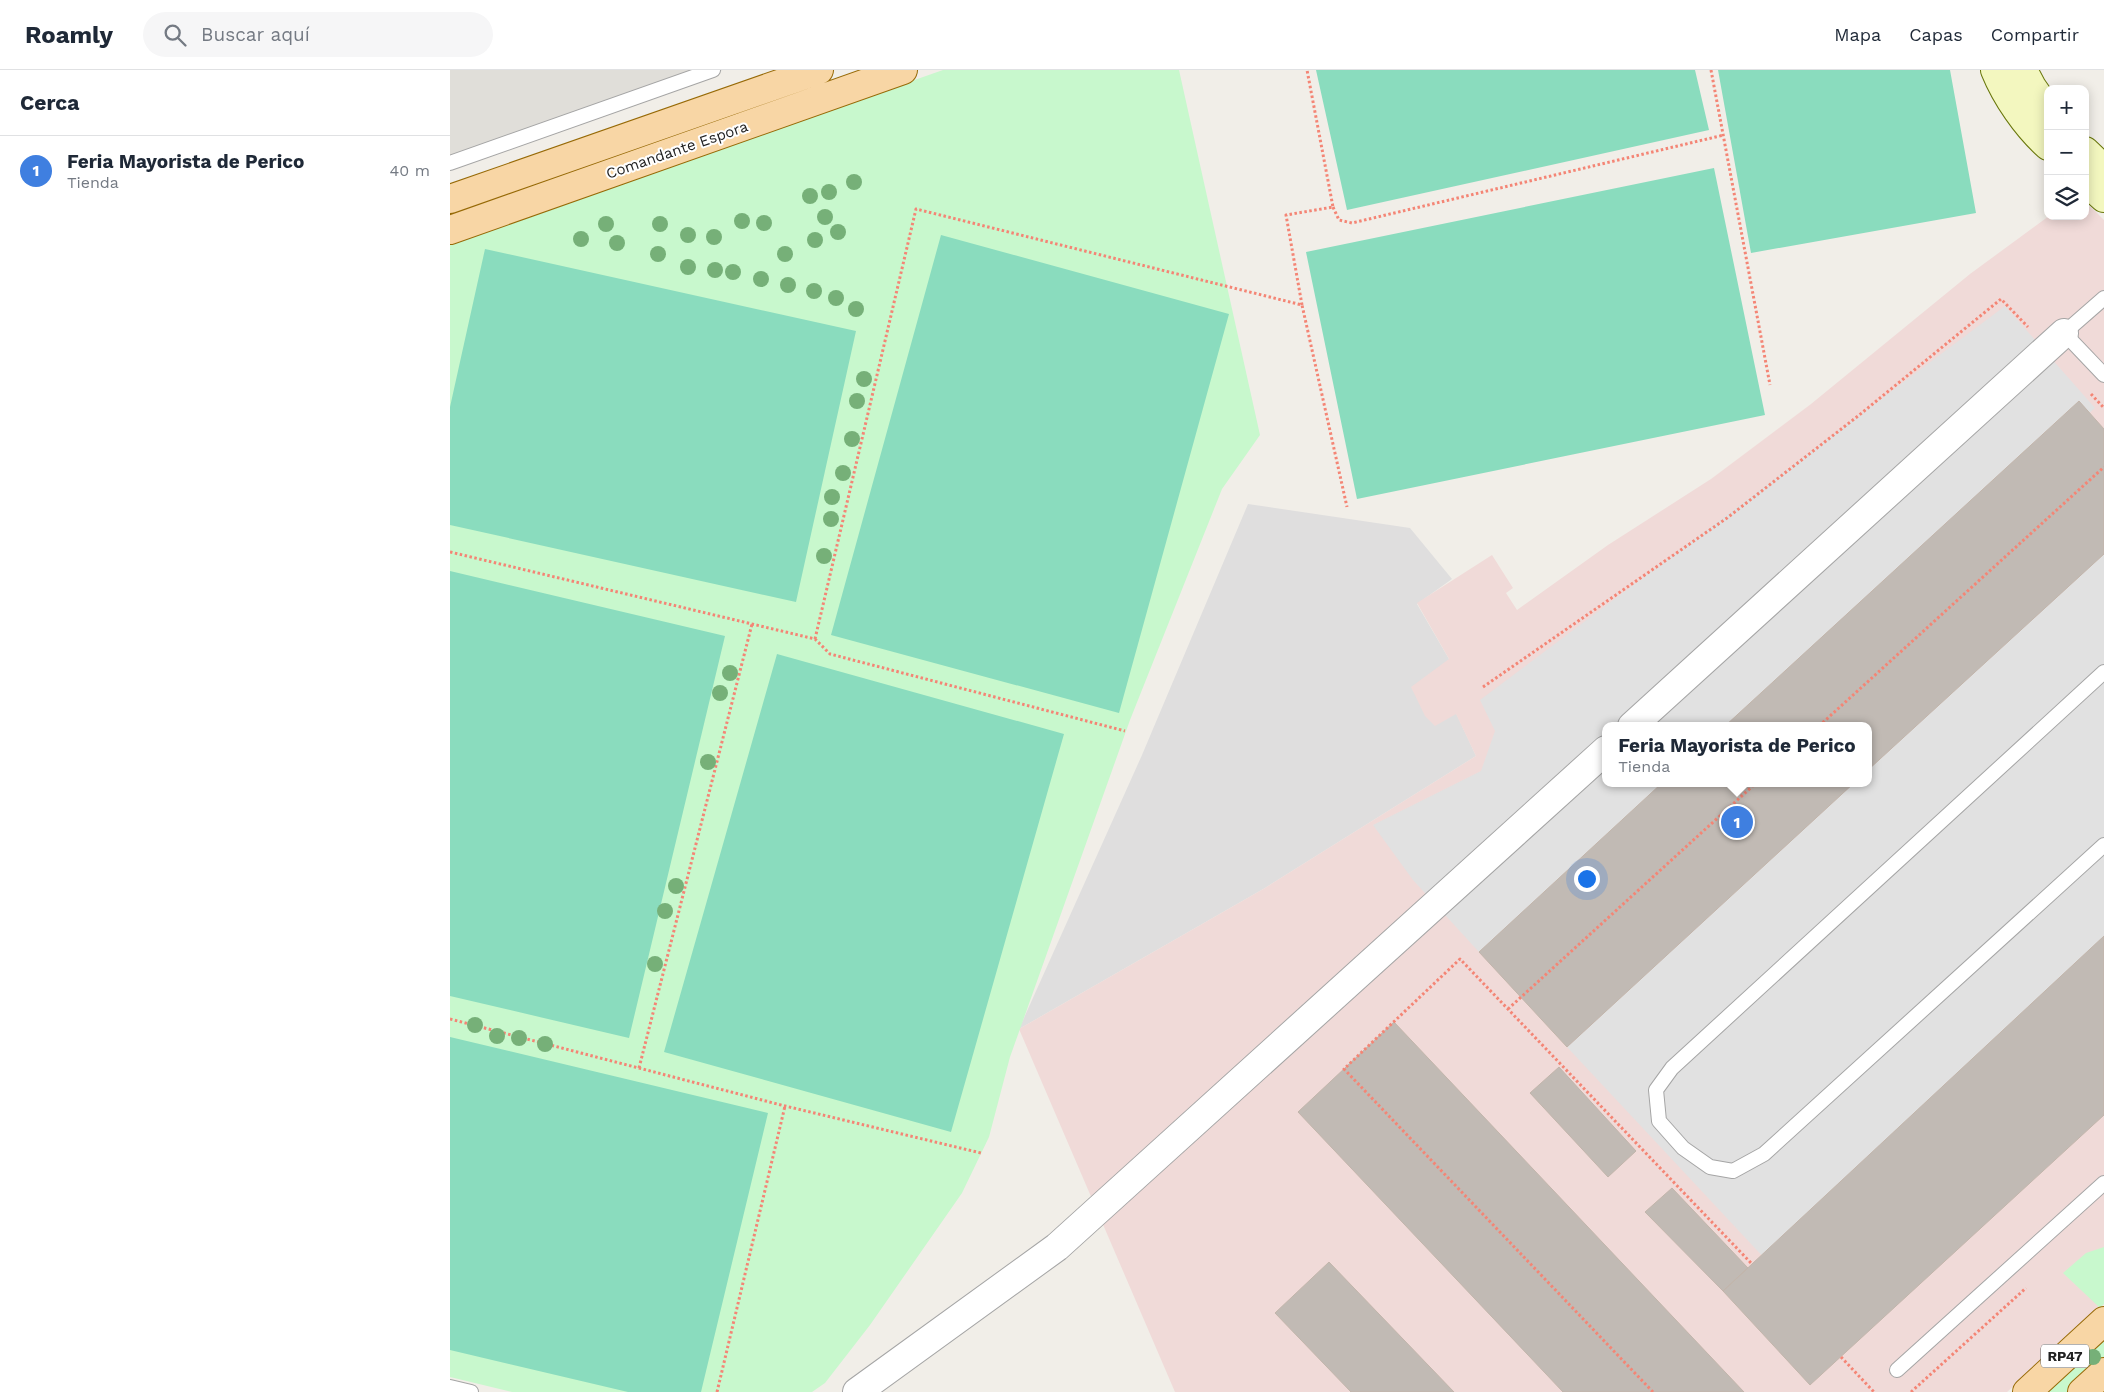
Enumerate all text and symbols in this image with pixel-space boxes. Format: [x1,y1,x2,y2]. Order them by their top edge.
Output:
search box [143,12,493,57]
text: Roamly [25,21,113,49]
icon: search [161,21,189,49]
text: Buscar aquí [201,23,310,46]
text: Mapa [1834,24,1881,45]
text: Capas [1909,24,1963,45]
text: Compartir [1991,24,2079,45]
map controls [2044,85,2089,220]
button: + [2044,85,2089,130]
text: Cerca [20,90,79,115]
street label: Comandante Espora [604,117,751,183]
button: − [2044,130,2089,175]
text: Feria Mayorista de Perico [67,150,304,173]
text: 1 [33,161,39,180]
text: 40 m [390,161,430,180]
text: Tienda [67,173,119,192]
button: layers [2044,175,2089,220]
popup [1602,722,1872,787]
text: Feria Mayorista de Perico [1618,734,1856,757]
text: Tienda [1618,757,1670,776]
pin: 1 [1721,803,1753,841]
your location [1574,866,1600,892]
road number: RP47 [2041,1344,2089,1368]

